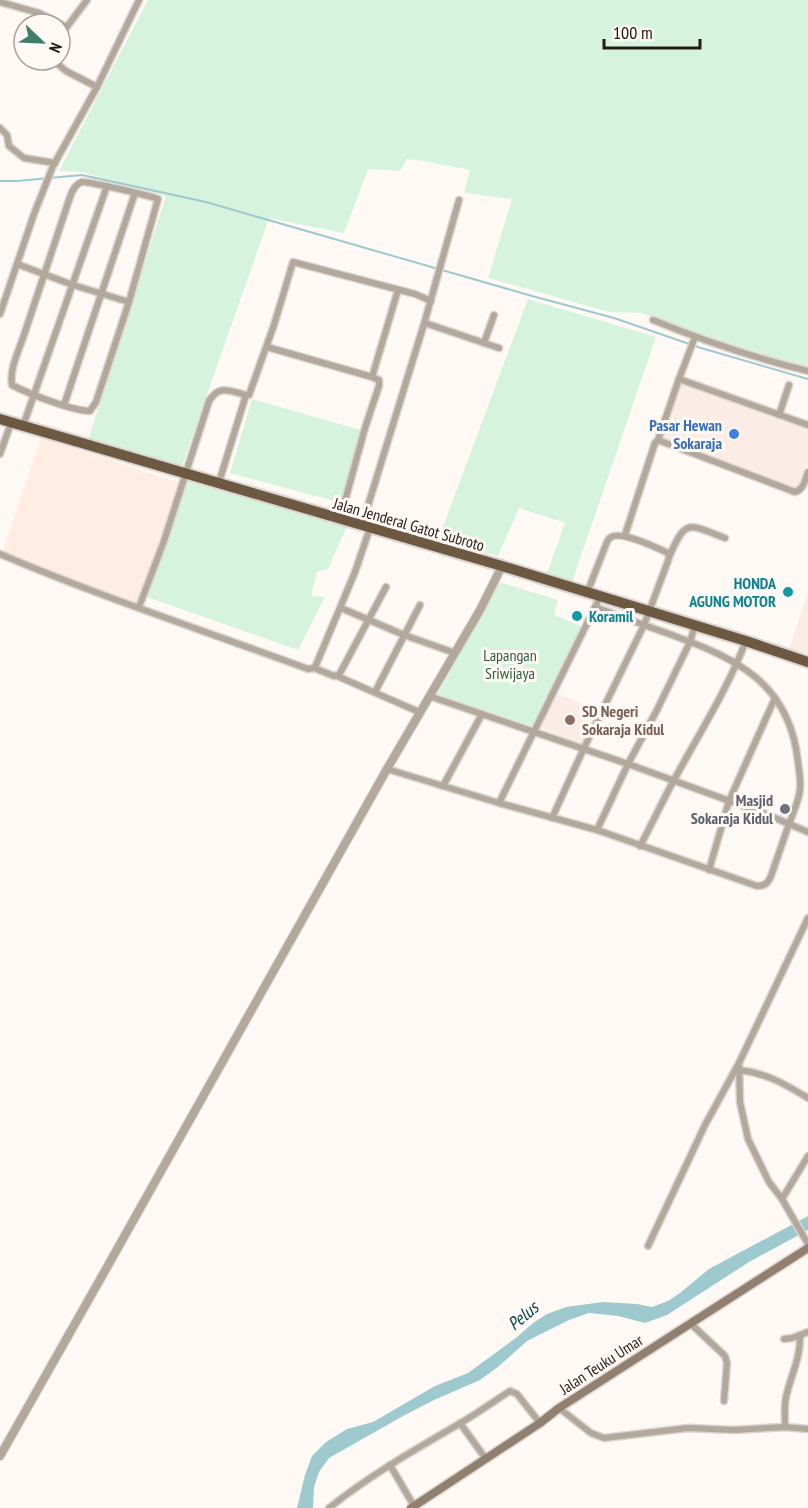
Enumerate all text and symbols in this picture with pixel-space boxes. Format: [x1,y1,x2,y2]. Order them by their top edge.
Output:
north arrow [12,12,72,72]
scale bar [604,12,700,50]
text: 100 m [613,21,653,44]
text: N [45,40,67,56]
place label: Pasar Hewan Sokaraja [649,415,722,453]
marker: Pasar Hewan Sokaraja [727,427,741,441]
street label: Jalan Jenderal Gatot Subroto [330,493,487,555]
place label: HONDA AGUNG MOTOR [688,573,777,611]
marker: HONDA AGUNG MOTOR [781,585,795,599]
place label: Koramil [589,606,633,626]
marker: Koramil [570,609,584,623]
park label: Lapangan Sriwijaya [483,645,537,683]
place label: SD Negeri Sokaraja Kidul [582,701,664,739]
marker: SD Negeri Sokaraja Kidul [563,713,577,727]
place label: Masjid Sokaraja Kidul [691,790,773,828]
marker: Masjid Sokaraja Kidul [778,802,792,816]
water label: Pelus [503,1295,544,1335]
street label: Jalan Teuku Umar [555,1329,647,1399]

